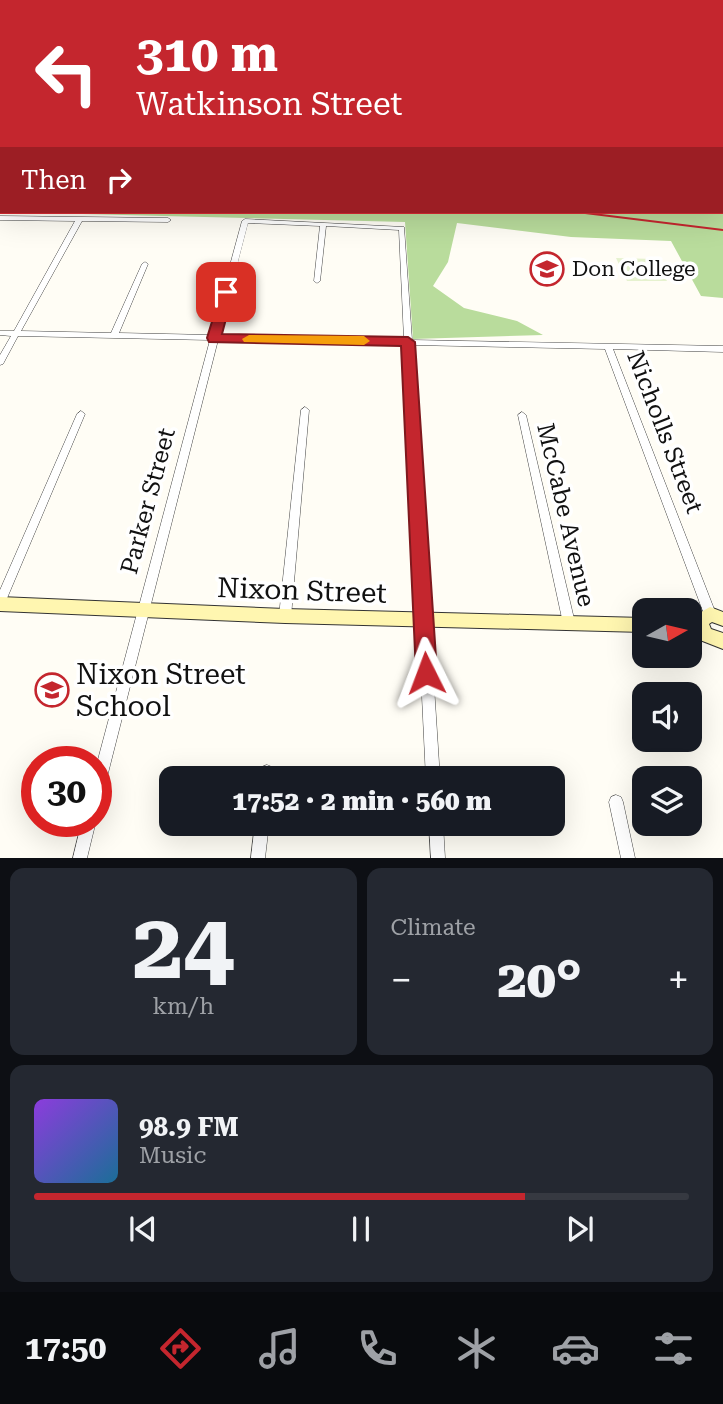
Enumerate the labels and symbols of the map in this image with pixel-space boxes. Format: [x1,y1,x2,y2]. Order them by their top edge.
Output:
school or university icon: Don College [528,250,566,288]
place label: Don College [572,257,695,281]
pin [196,262,256,322]
street label: Nicholls Street [621,347,709,517]
street label: McCabe Avenue [531,420,601,610]
street label: Parker Street [115,425,181,577]
street label: Nixon Street [217,571,387,610]
north arrow [632,598,702,668]
position arrow [389,636,463,710]
place label: Nixon Street School [76,658,246,723]
school or university icon: Nixon Street School [33,671,71,709]
speed limit sign: 30 [21,746,112,837]

